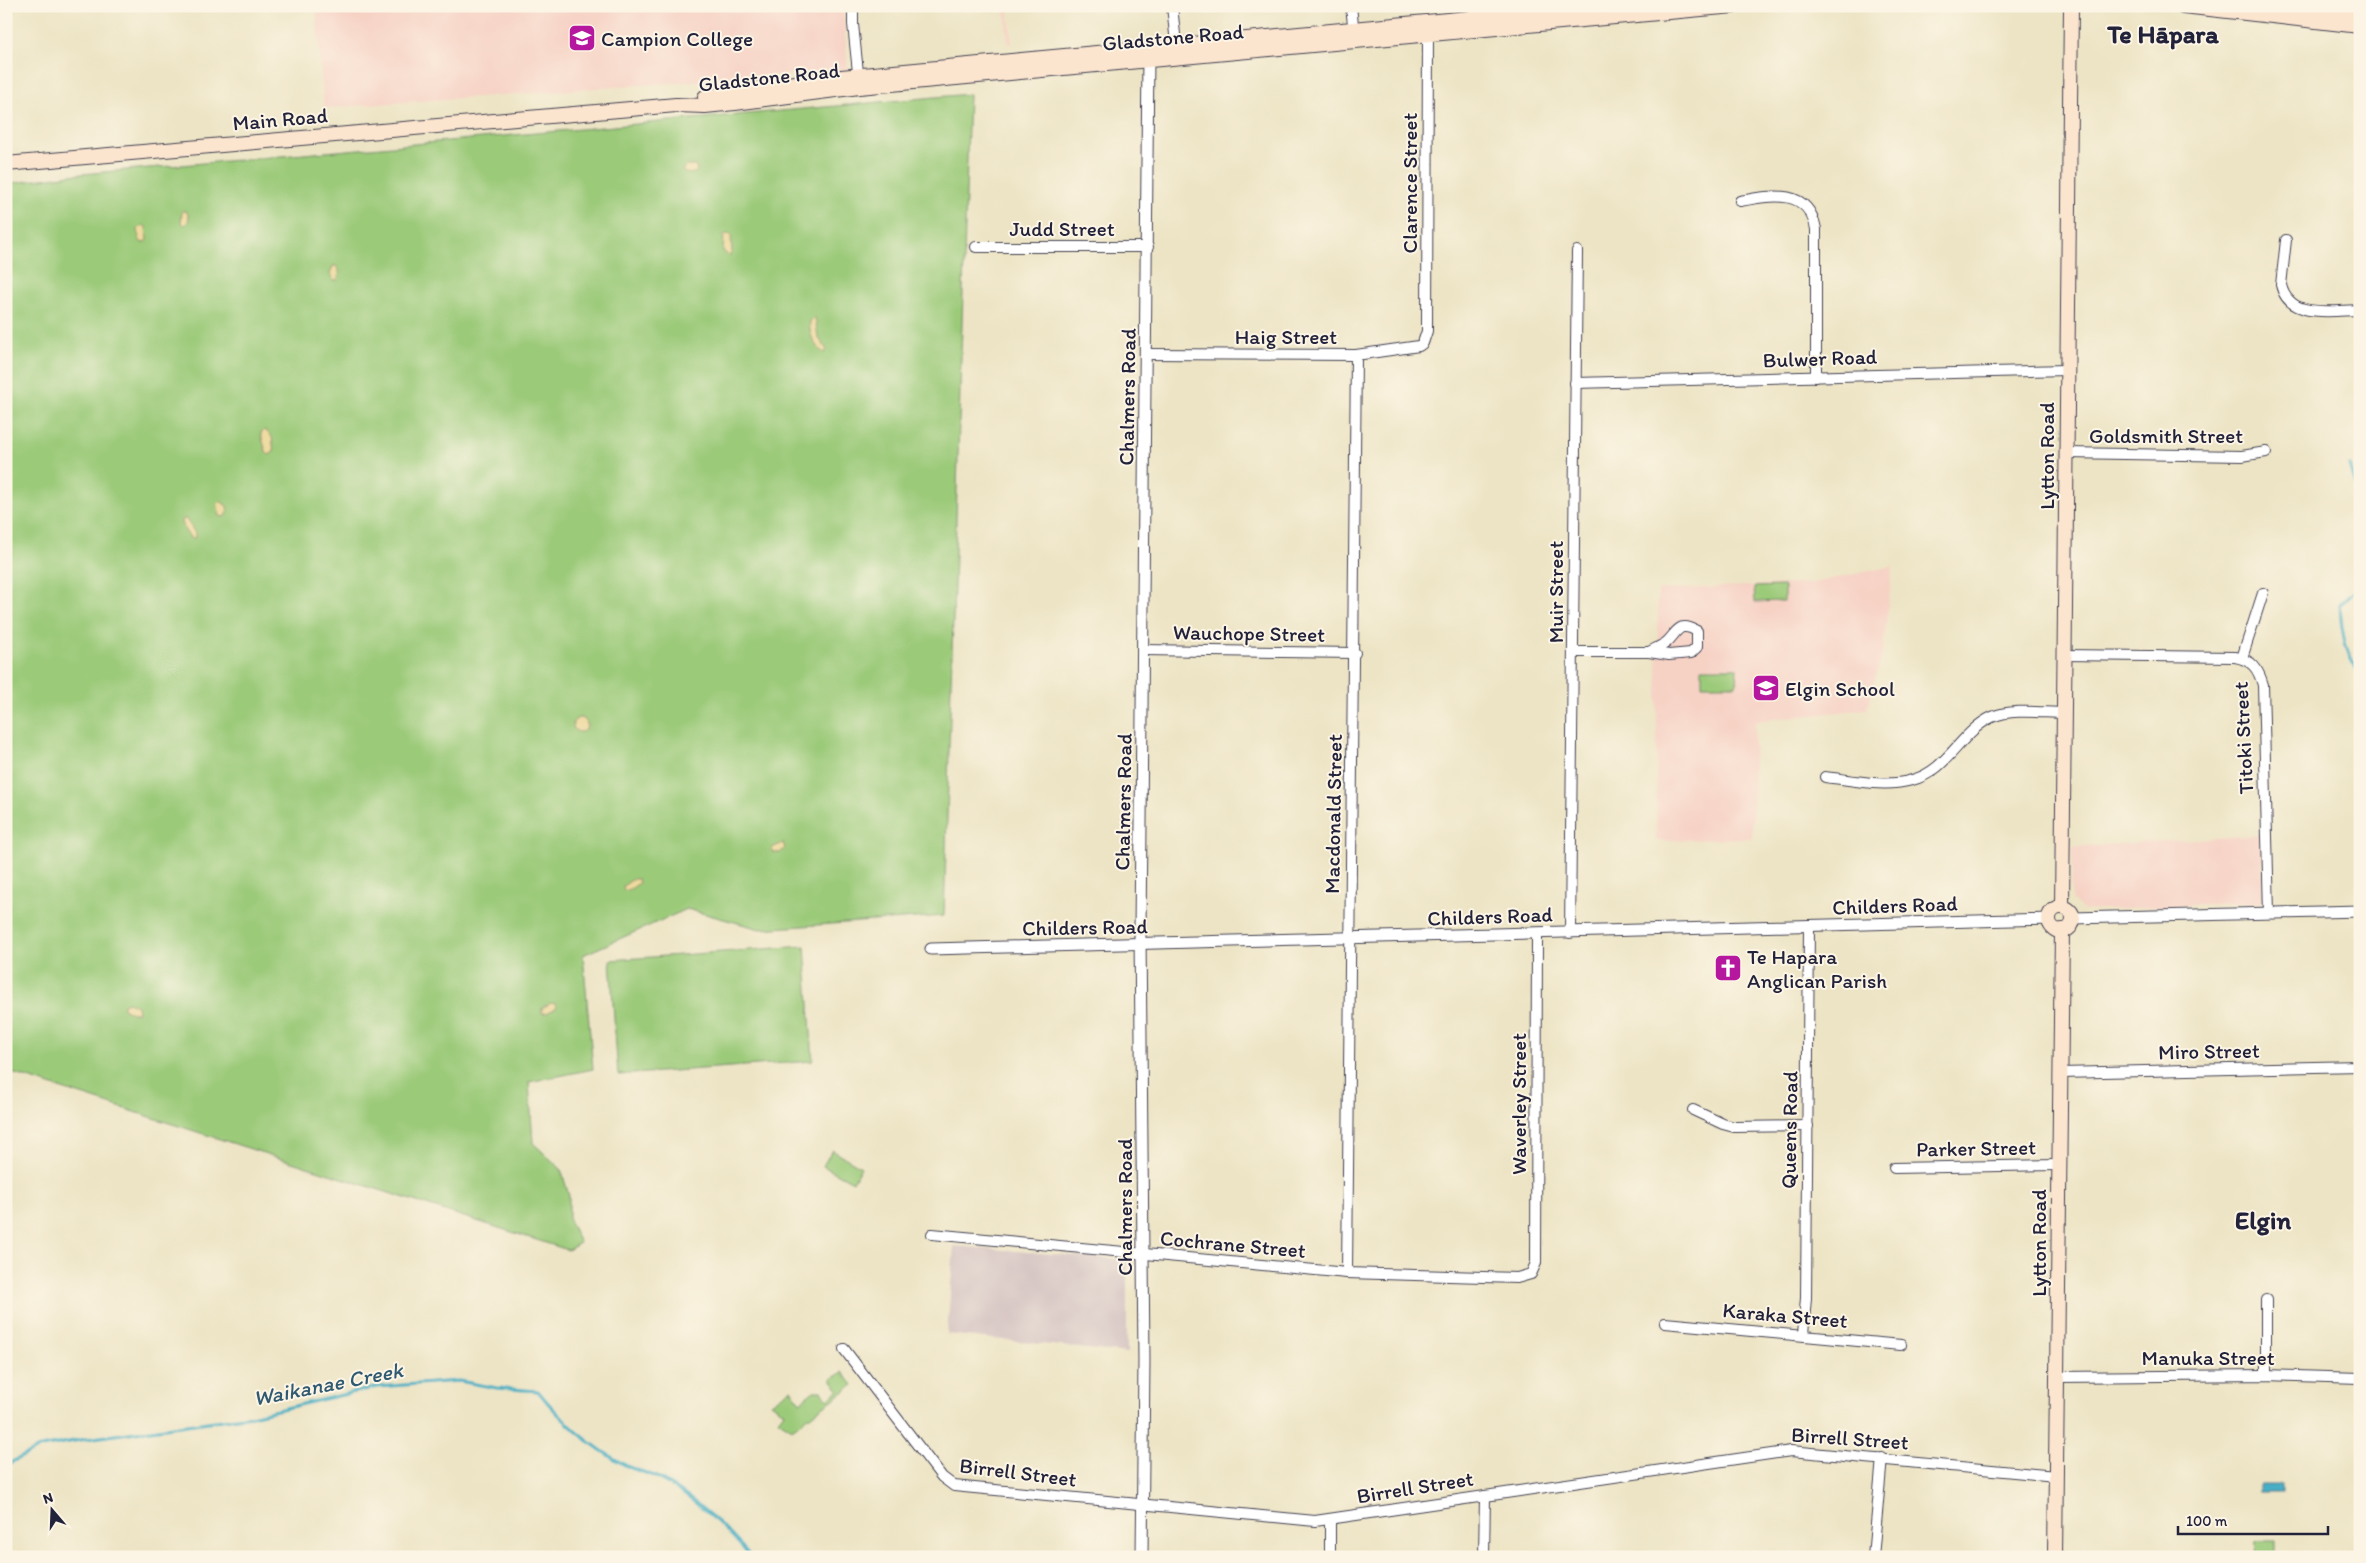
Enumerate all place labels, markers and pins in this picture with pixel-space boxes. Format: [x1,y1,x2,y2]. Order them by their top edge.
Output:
school or university icon: Campion College [567,23,597,53]
place label: Campion College [601,26,753,51]
school or university icon: Elgin School [1751,673,1781,703]
place label: Elgin School [1785,676,1895,701]
place label: Te Hapara Anglican Parish [1747,944,1887,993]
church icon: Te Hapara Anglican Parish [1713,953,1743,983]

